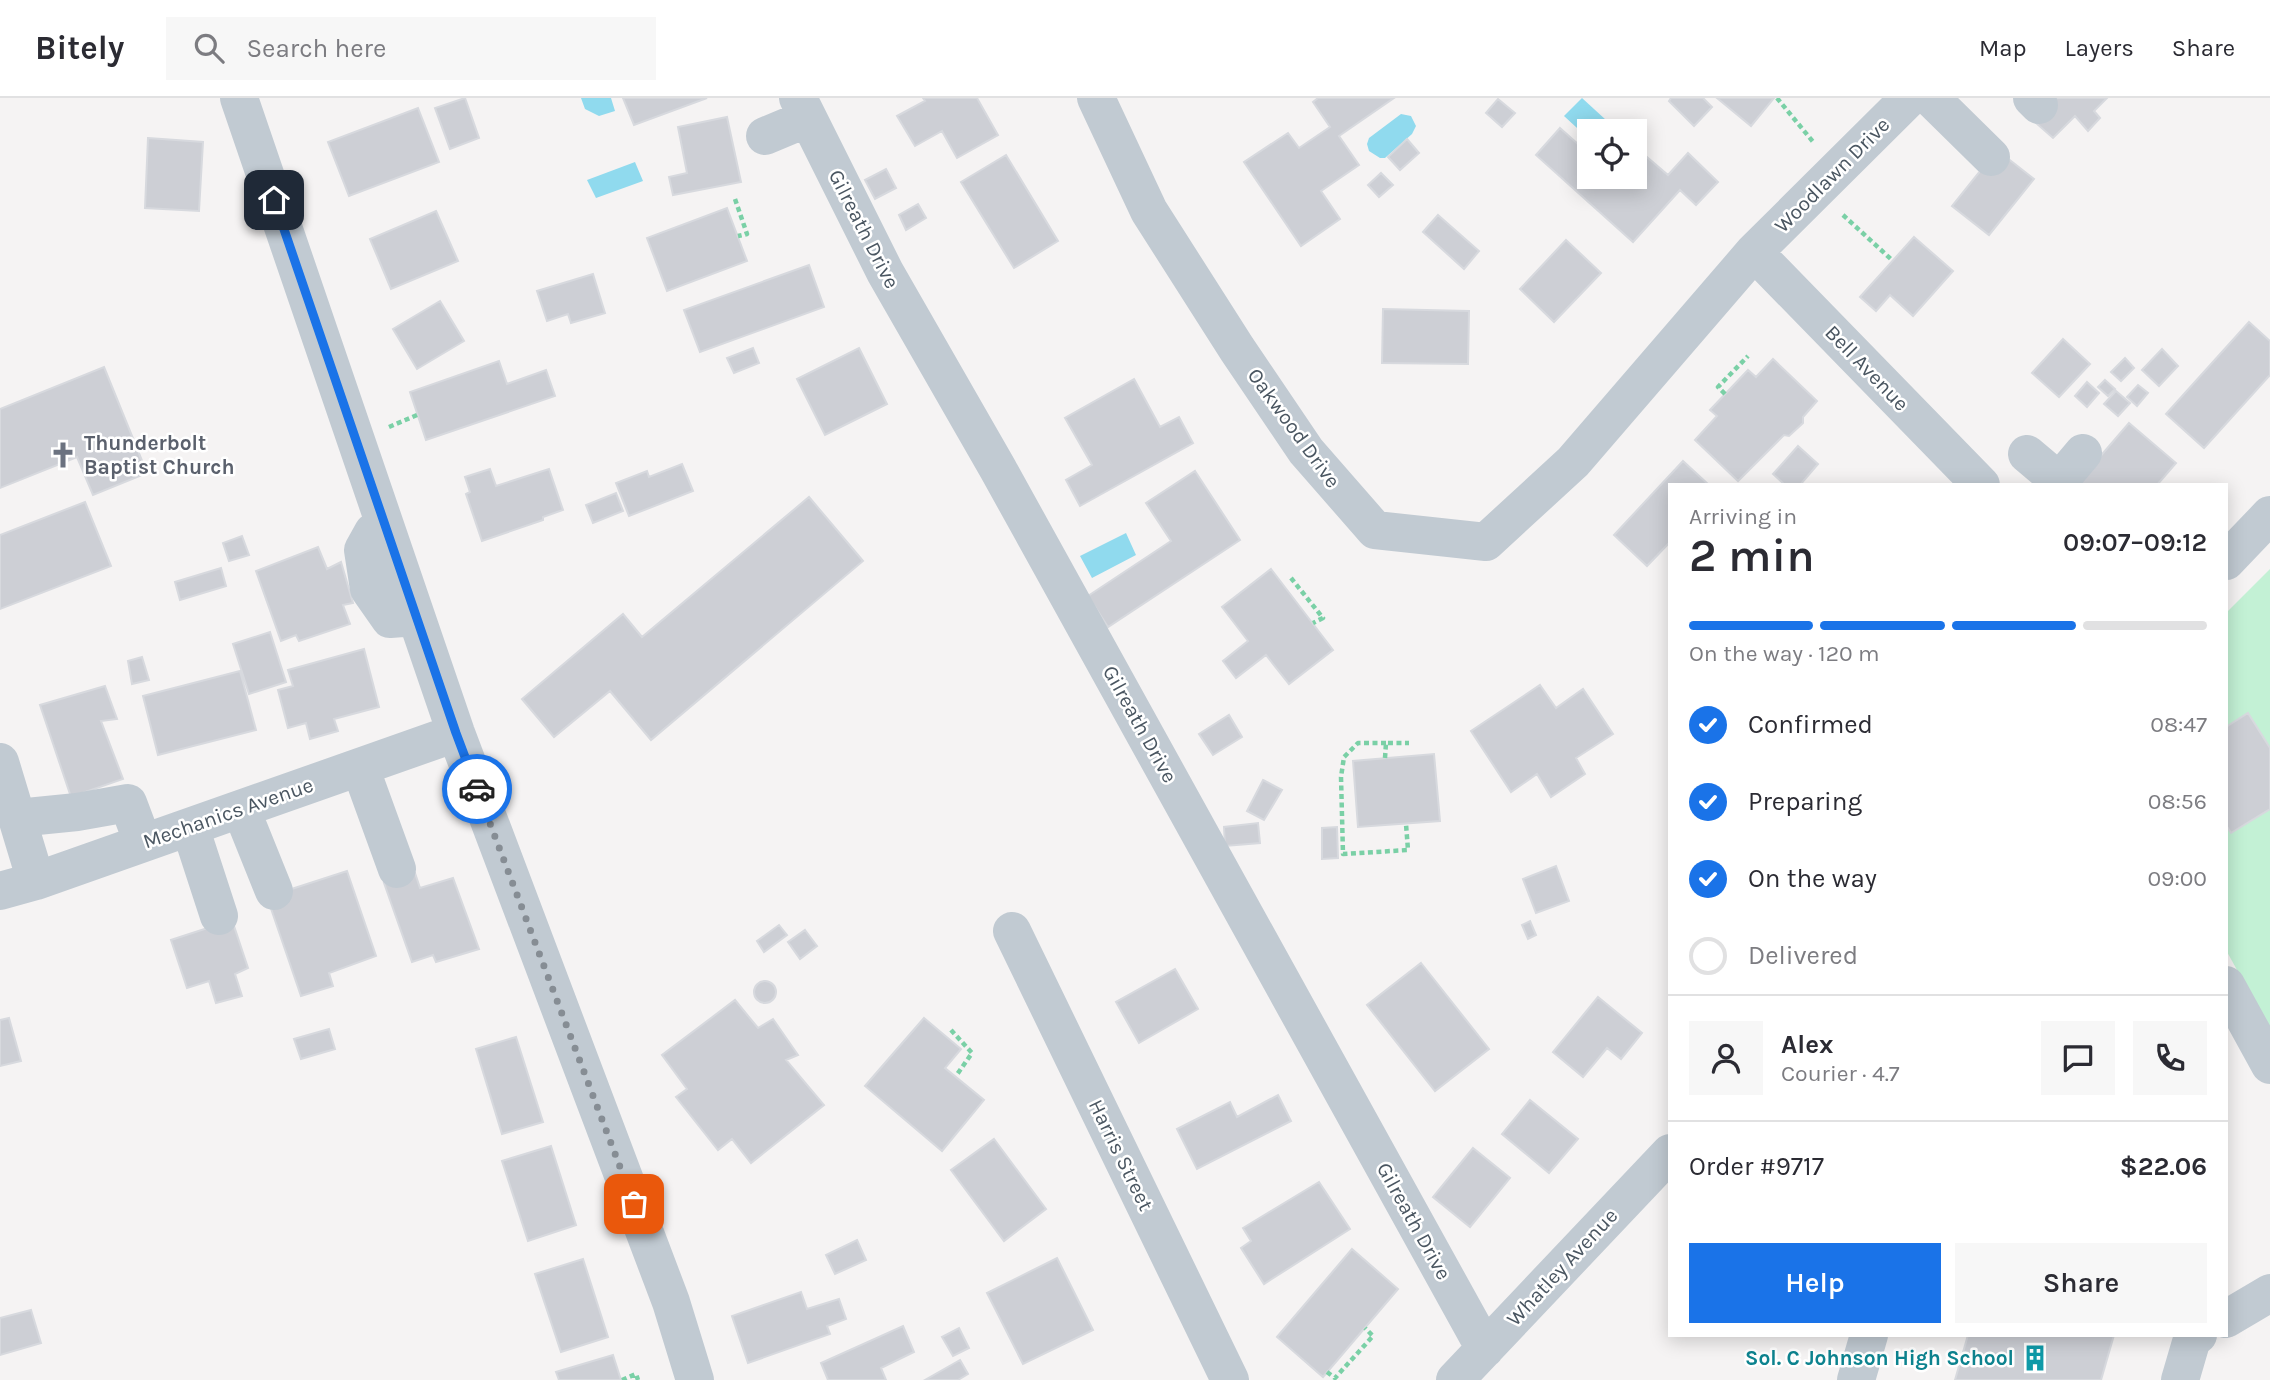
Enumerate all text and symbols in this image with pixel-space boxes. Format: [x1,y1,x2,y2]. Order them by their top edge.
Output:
search box [166,17,656,80]
text: Bitely [35,29,124,67]
icon: search [190,29,228,67]
text: Search here [246,33,386,64]
text: Map [1979,34,2027,62]
text: Layers [2065,34,2134,62]
text: Share [2172,34,2235,62]
street label: Woodlawn Drive [1769,112,1895,238]
map controls [1577,119,1647,189]
button: locate [1577,119,1647,189]
street label: Gilreath Drive [824,166,904,292]
pin [244,170,304,230]
icon: home [255,181,293,219]
street label: Bell Avenue [1820,320,1914,416]
street label: Oakwood Drive [1243,364,1345,492]
place label: Thunderbolt Baptist Church [84,431,235,479]
church icon: Thunderbolt Baptist Church [48,440,78,470]
text: Arriving in [1689,503,1797,530]
text: 09:07–09:12 [2063,527,2207,558]
text: 2 min [1689,529,1815,583]
text: On the way · 120 m [1689,640,1880,667]
street label: Gilreath Drive [1098,661,1182,787]
icon: check [1689,706,1727,744]
text: Confirmed [1748,709,1873,740]
text: 08:47 [2150,711,2207,738]
courier [442,754,512,824]
icon: car [458,770,496,808]
street label: Mechanics Avenue [140,773,316,853]
icon: check [1689,783,1727,821]
text: Preparing [1748,786,1862,817]
text: 08:56 [2148,788,2207,815]
icon: check [1689,860,1727,898]
text: On the way [1748,863,1877,894]
text: 09:00 [2147,865,2207,892]
text: Delivered [1748,940,1858,971]
button: person [1689,1021,1763,1095]
button: chat [2041,1021,2115,1095]
button: phone [2133,1021,2207,1095]
text: Alex [1781,1029,1833,1060]
text: Courier · 4.7 [1781,1060,1900,1087]
street label: Harris Street [1084,1095,1158,1215]
text: Order #9717 [1689,1151,1824,1182]
text: $22.06 [2120,1151,2207,1182]
street label: Gilreath Drive [1372,1158,1456,1284]
pin [604,1174,664,1234]
icon: bag [615,1185,653,1223]
street label: Whatley Avenue [1502,1203,1622,1331]
button: Help [1689,1243,1941,1323]
button: Share [1955,1243,2207,1323]
building icon: Sol. C Johnson High School [2020,1343,2050,1373]
place label: Sol. C Johnson High School [1745,1346,2014,1370]

